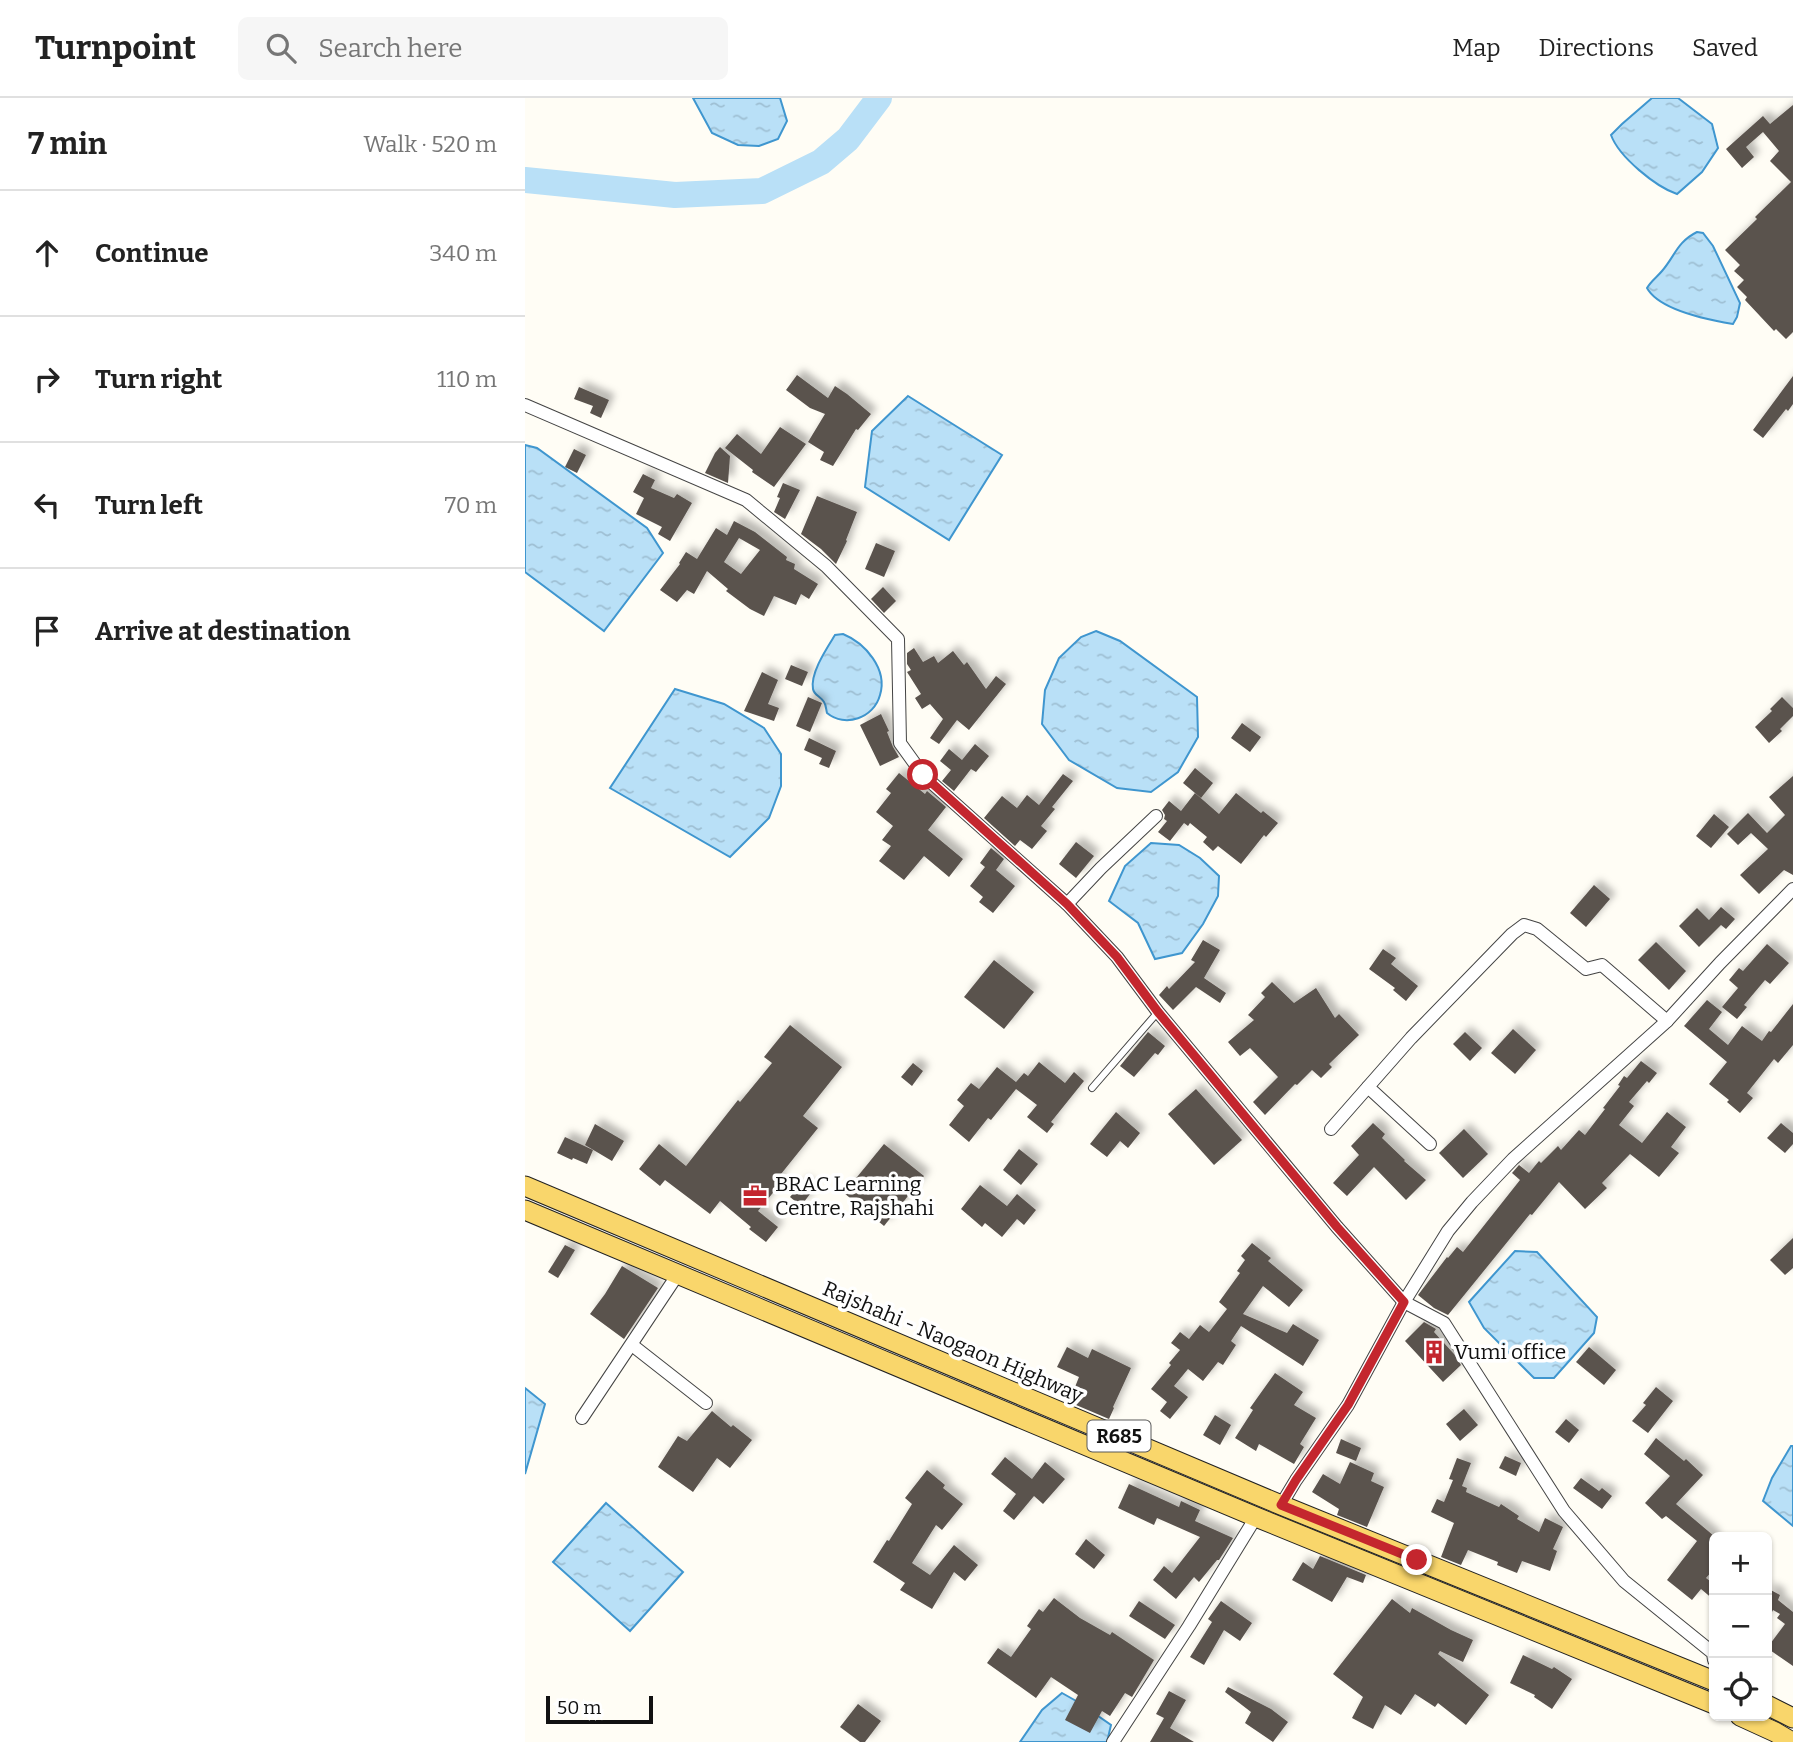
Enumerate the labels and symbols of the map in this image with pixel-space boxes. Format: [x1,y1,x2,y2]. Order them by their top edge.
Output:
route start [907,759,938,790]
place label: BRAC Learning Centre, Rajshahi [775,1171,934,1221]
office icon: BRAC Learning Centre, Rajshahi [741,1182,769,1210]
street label: Rajshahi - Naogaon Highway [819,1275,1088,1409]
building icon: Vumi office [1420,1338,1448,1366]
place label: Vumi office [1454,1339,1566,1365]
road number: R685 [1087,1420,1151,1452]
route end [1401,1544,1432,1575]
scale bar [546,1693,653,1725]

